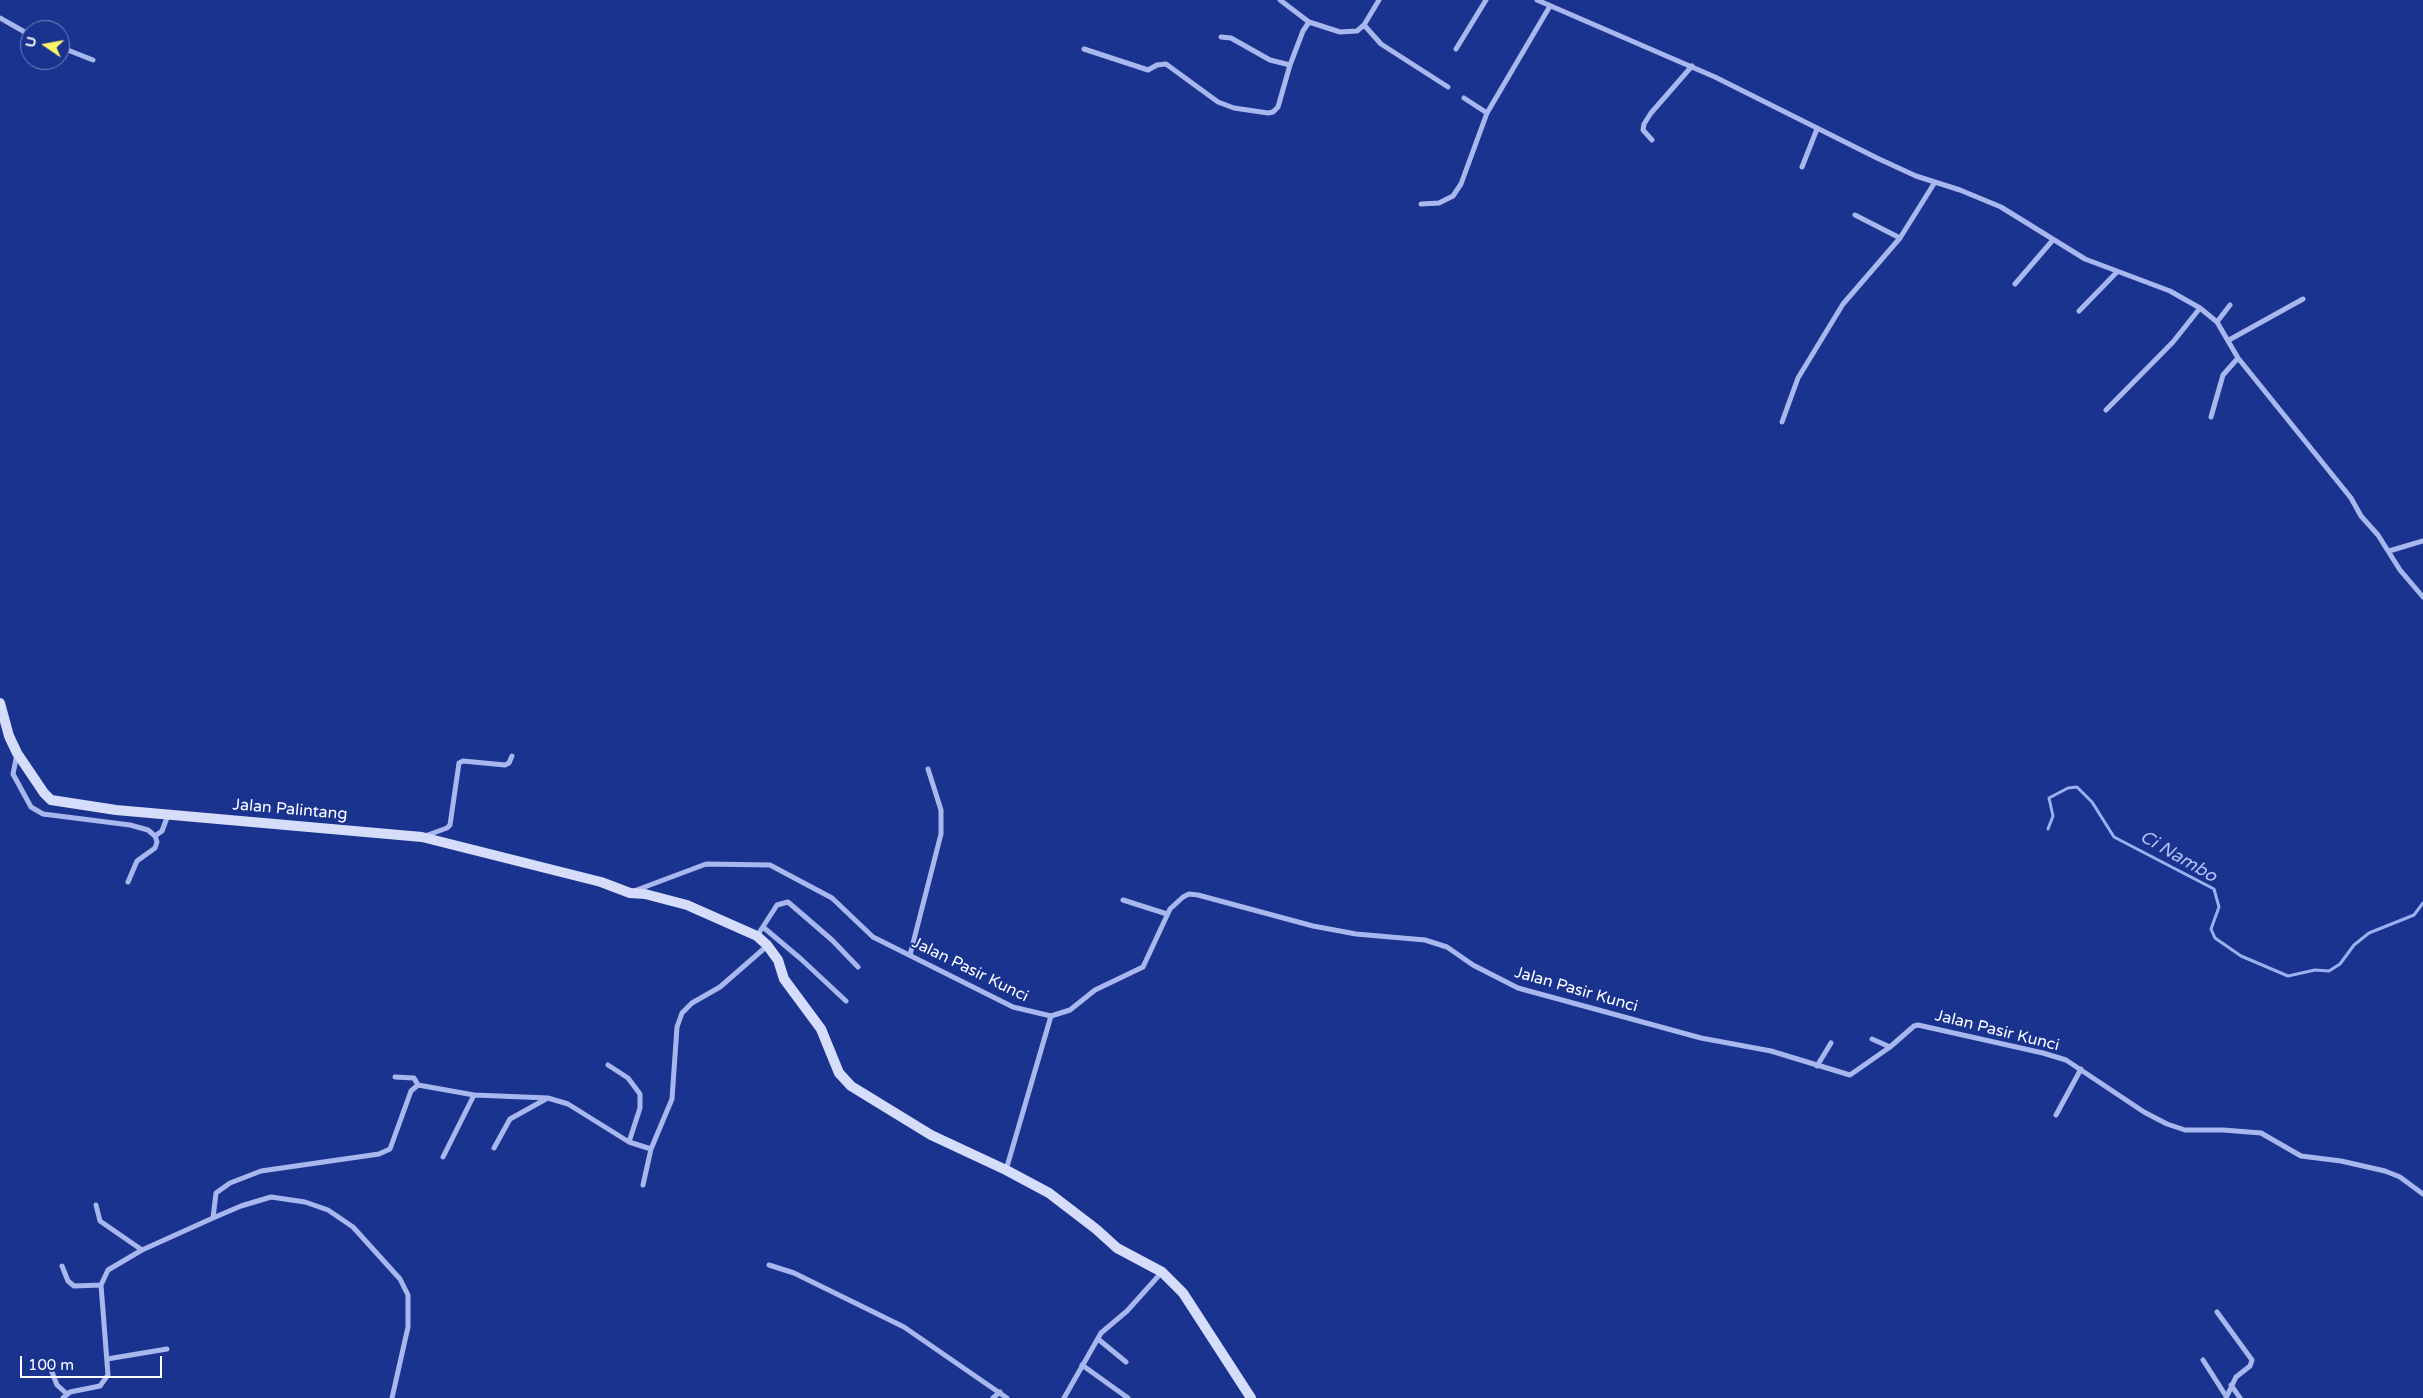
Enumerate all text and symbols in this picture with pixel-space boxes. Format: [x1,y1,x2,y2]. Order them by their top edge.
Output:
north arrow [20,20,70,70]
text: U [21,35,40,49]
street label: Jalan Palintang [232,795,348,825]
water label: Ci Nambo [2136,826,2220,888]
street label: Jalan Pasir Kunci [909,933,1031,1007]
street label: Jalan Pasir Kunci [1512,963,1640,1017]
street label: Jalan Pasir Kunci [1933,1006,2061,1056]
scale bar [22,1346,165,1378]
text: 100 m [28,1356,74,1374]

